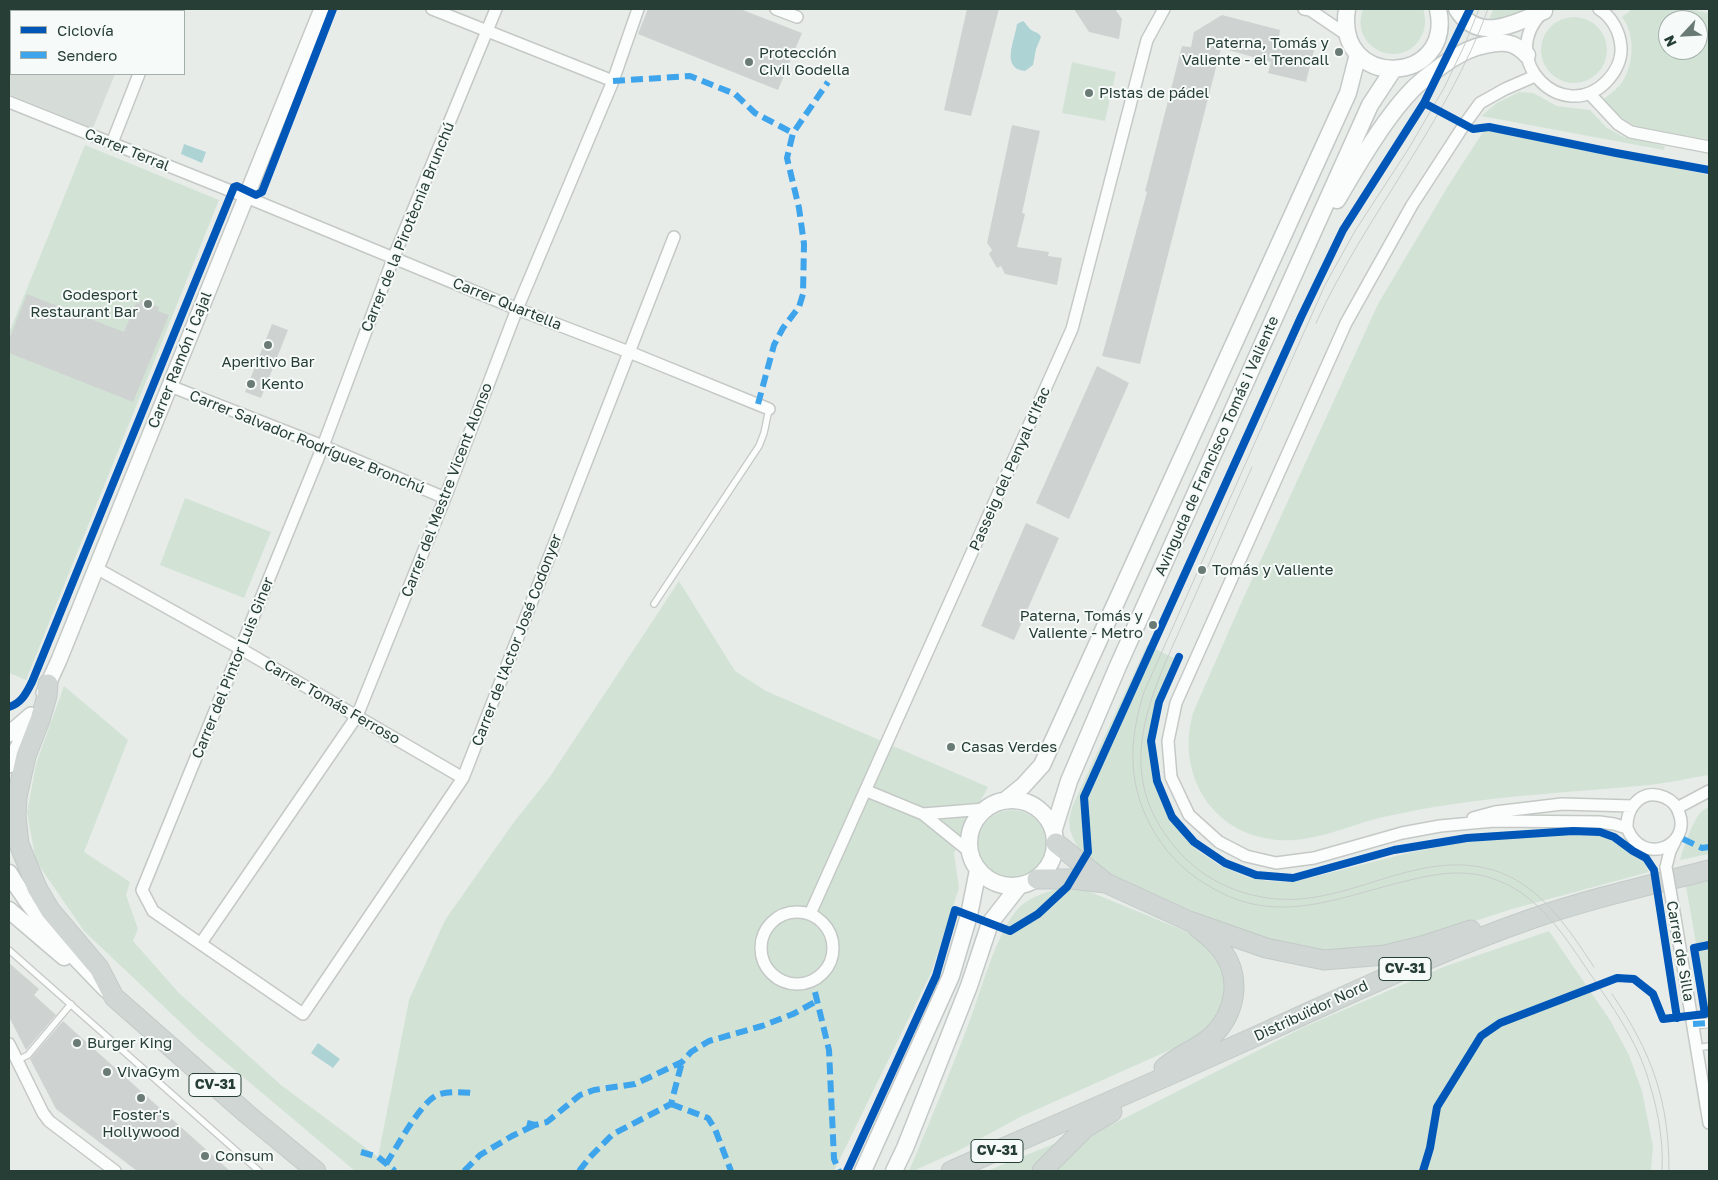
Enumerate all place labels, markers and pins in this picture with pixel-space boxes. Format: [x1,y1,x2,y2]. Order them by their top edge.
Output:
place label: Paterna, Tomás y Valiente - el Trencall [1182,34,1329,69]
place label: Protección Civil Godella [759,44,850,79]
marker: Paterna, Tomás y Valiente - el Trencall [1333,46,1345,58]
marker: Protección Civil Godella [743,56,755,68]
place label: Pistas de pádel [1099,84,1209,102]
marker: Pistas de pádel [1083,87,1095,99]
place label: Godesport Restaurant Bar [30,286,138,321]
marker: Godesport Restaurant Bar [142,298,154,310]
marker: Aperitivo Bar [262,339,274,351]
place label: Aperitivo Bar [221,353,315,371]
place label: Kento [261,375,304,393]
marker: Kento [245,378,257,390]
place label: Tomás y Valiente [1212,561,1333,579]
marker: Tomás y Valiente [1196,564,1208,576]
place label: Paterna, Tomás y Valiente - Metro [1020,607,1143,642]
marker: Paterna, Tomás y Valiente - Metro [1147,619,1159,631]
place label: Casas Verdes [961,738,1057,756]
marker: Casas Verdes [945,741,957,753]
place label: Burger King [87,1034,172,1052]
marker: Burger King [71,1037,83,1049]
place label: VivaGym [117,1063,180,1081]
marker: VivaGym [101,1066,113,1078]
marker: Foster's Hollywood [135,1092,147,1104]
place label: Foster's Hollywood [102,1106,180,1141]
place label: Consum [215,1147,274,1165]
marker: Consum [199,1150,211,1162]

